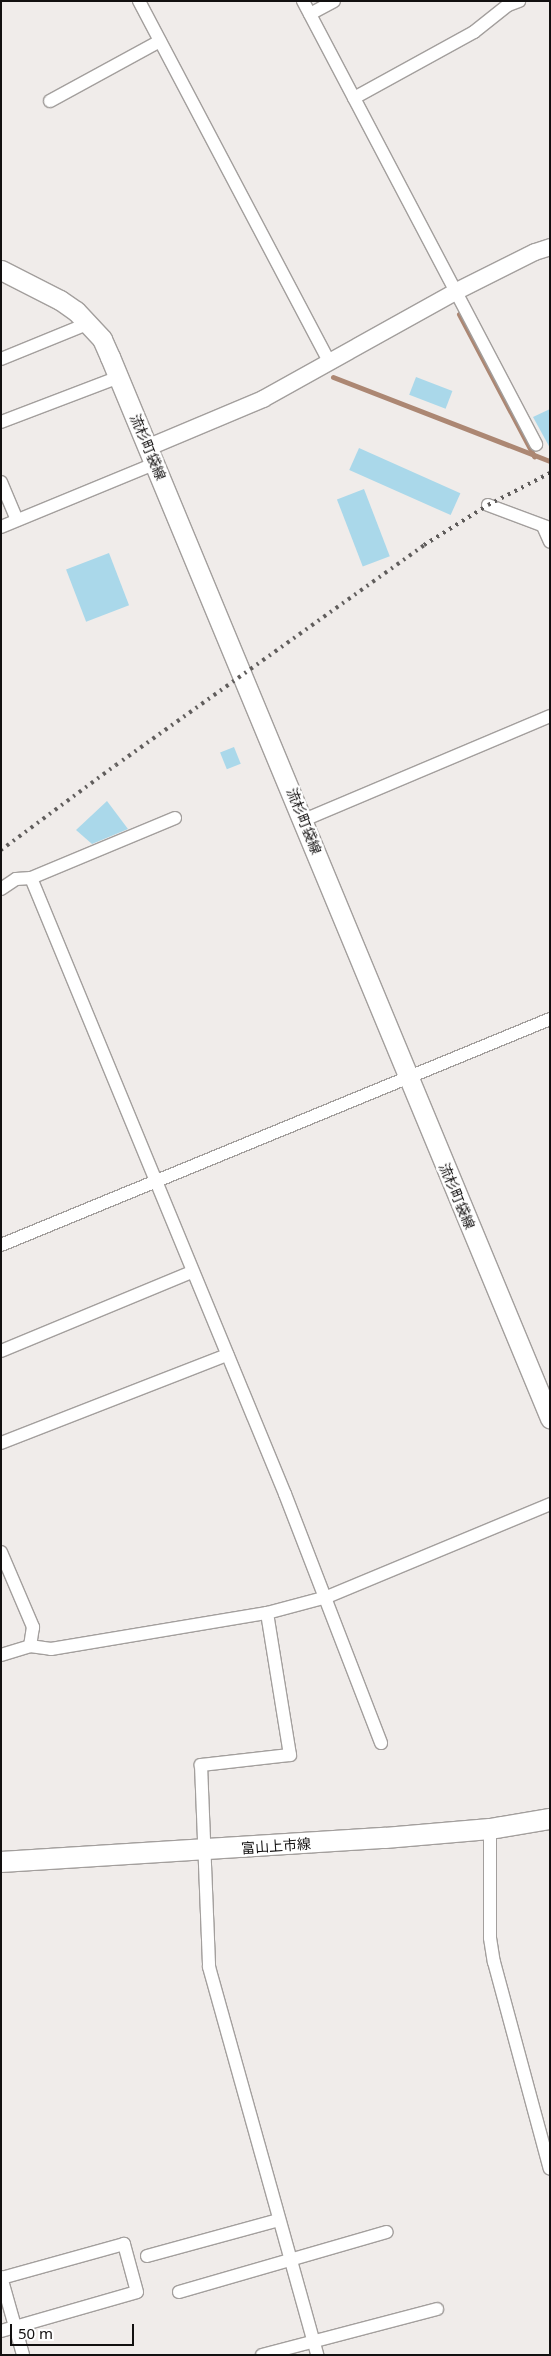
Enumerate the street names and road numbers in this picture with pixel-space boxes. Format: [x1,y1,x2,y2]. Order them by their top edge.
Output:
street label: 流杉町袋線 [127,412,169,482]
street label: 流杉町袋線 [283,785,325,857]
street label: 流杉町袋線 [436,1161,478,1231]
street label: 富山上市線 [240,1835,312,1857]

